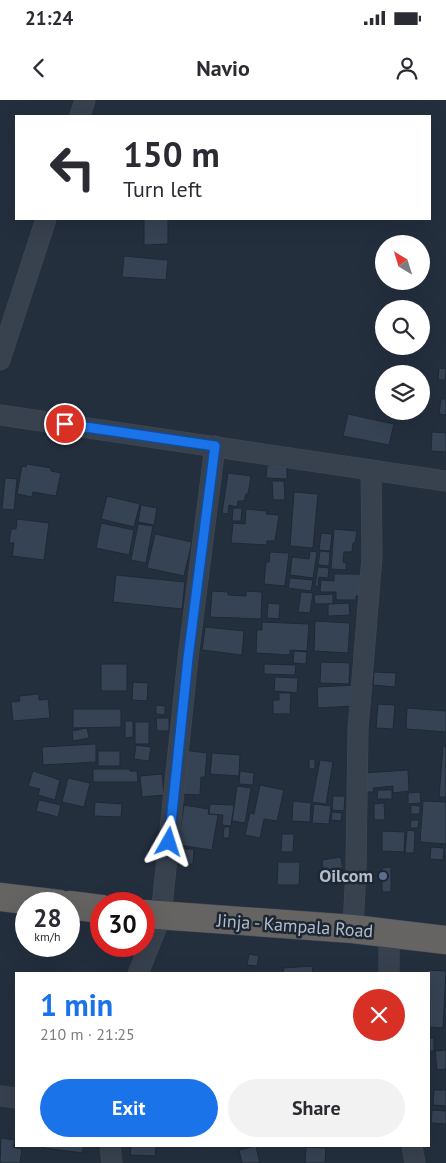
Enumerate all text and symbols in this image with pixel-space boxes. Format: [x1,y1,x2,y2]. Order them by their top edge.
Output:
text: 21:24 [25,6,73,30]
icon: back [25,54,53,82]
text: Navio [196,54,250,82]
icon: person [393,54,421,82]
text: 150 m [123,131,220,177]
icon: left [40,135,105,200]
text: Turn left [123,175,202,203]
north arrow [375,235,430,290]
map controls [375,235,430,420]
button: search [375,300,430,355]
button: layers [375,365,430,420]
pin [44,403,86,445]
icon: arrive [51,410,79,438]
position arrow [142,815,194,867]
place label: Oilcom [319,864,373,887]
marker: Oilcom [377,870,389,882]
speed limit sign: 30 [90,892,155,957]
text: 28 [33,902,62,934]
street label: Jinja - Kampala Road [215,908,374,942]
text: km/h [34,929,61,944]
text: 1 min [40,985,113,1024]
button: close [353,989,405,1041]
text: 210 m · 21:25 [40,1024,135,1044]
button: Exit [40,1079,218,1137]
button: Share [228,1079,405,1137]

